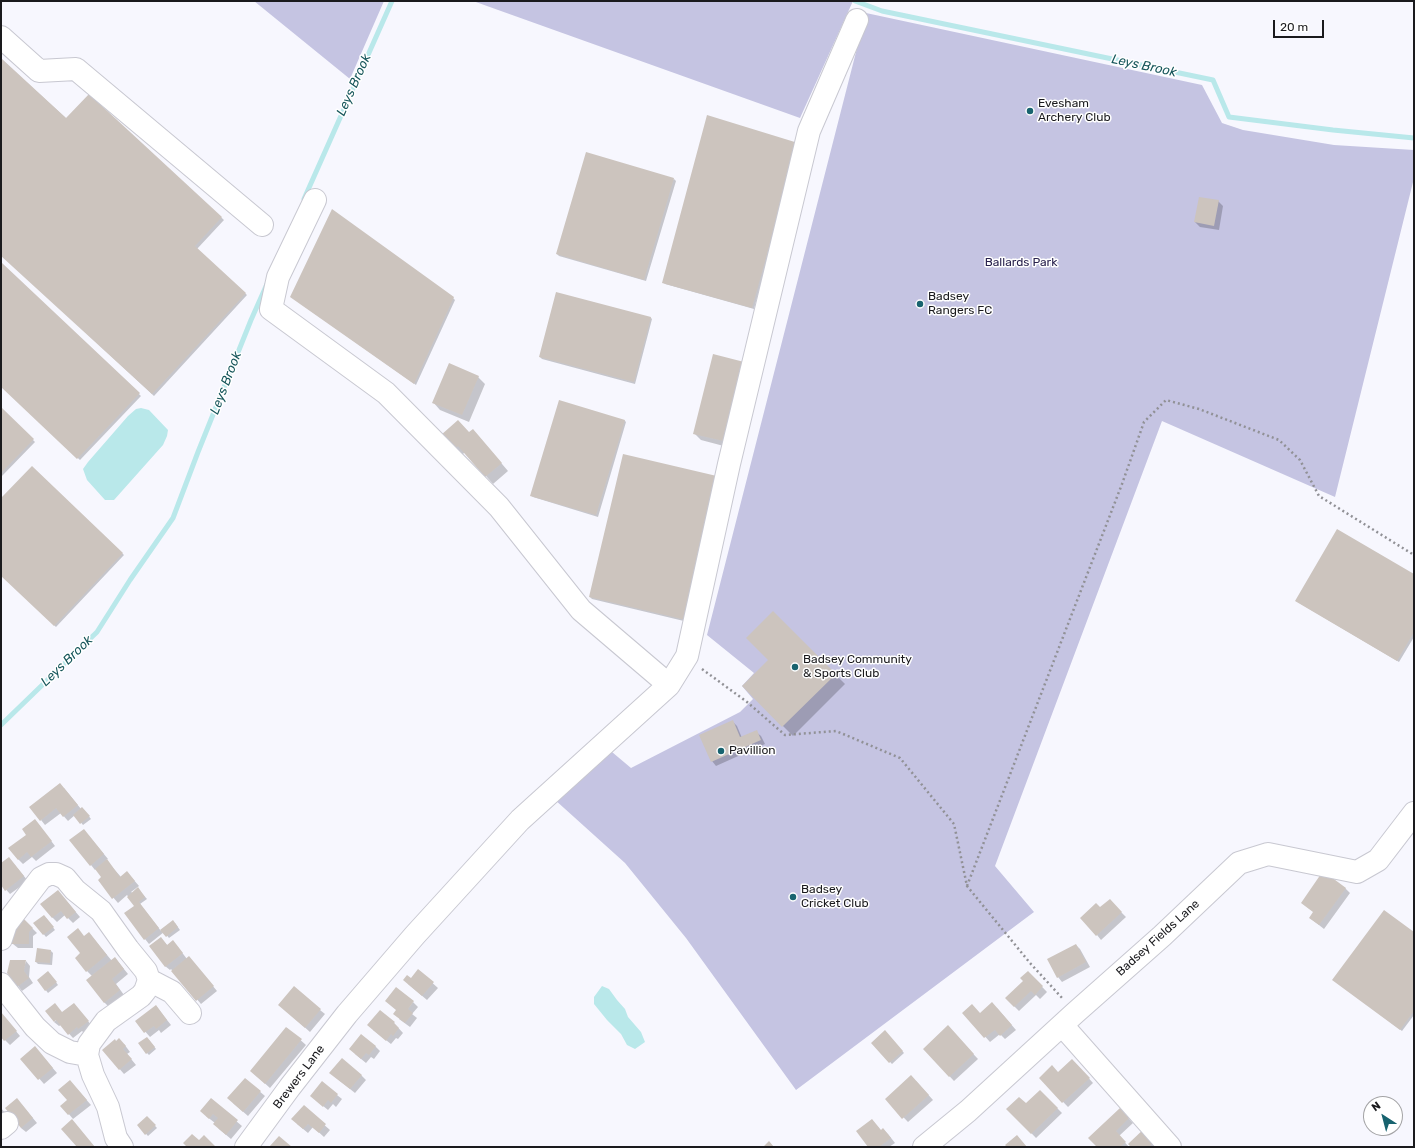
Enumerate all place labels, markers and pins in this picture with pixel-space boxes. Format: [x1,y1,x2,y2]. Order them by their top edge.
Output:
place label: Evesham Archery Club [1038,97,1111,125]
marker: Evesham Archery Club [1025,106,1035,116]
place label: Badsey Rangers FC [928,290,992,318]
marker: Badsey Rangers FC [915,299,925,309]
place label: Badsey Community & Sports Club [803,653,912,681]
marker: Badsey Community & Sports Club [790,662,800,672]
place label: Pavillion [729,744,776,758]
marker: Pavillion [716,746,726,756]
place label: Badsey Cricket Club [801,883,869,911]
marker: Badsey Cricket Club [788,892,798,902]

